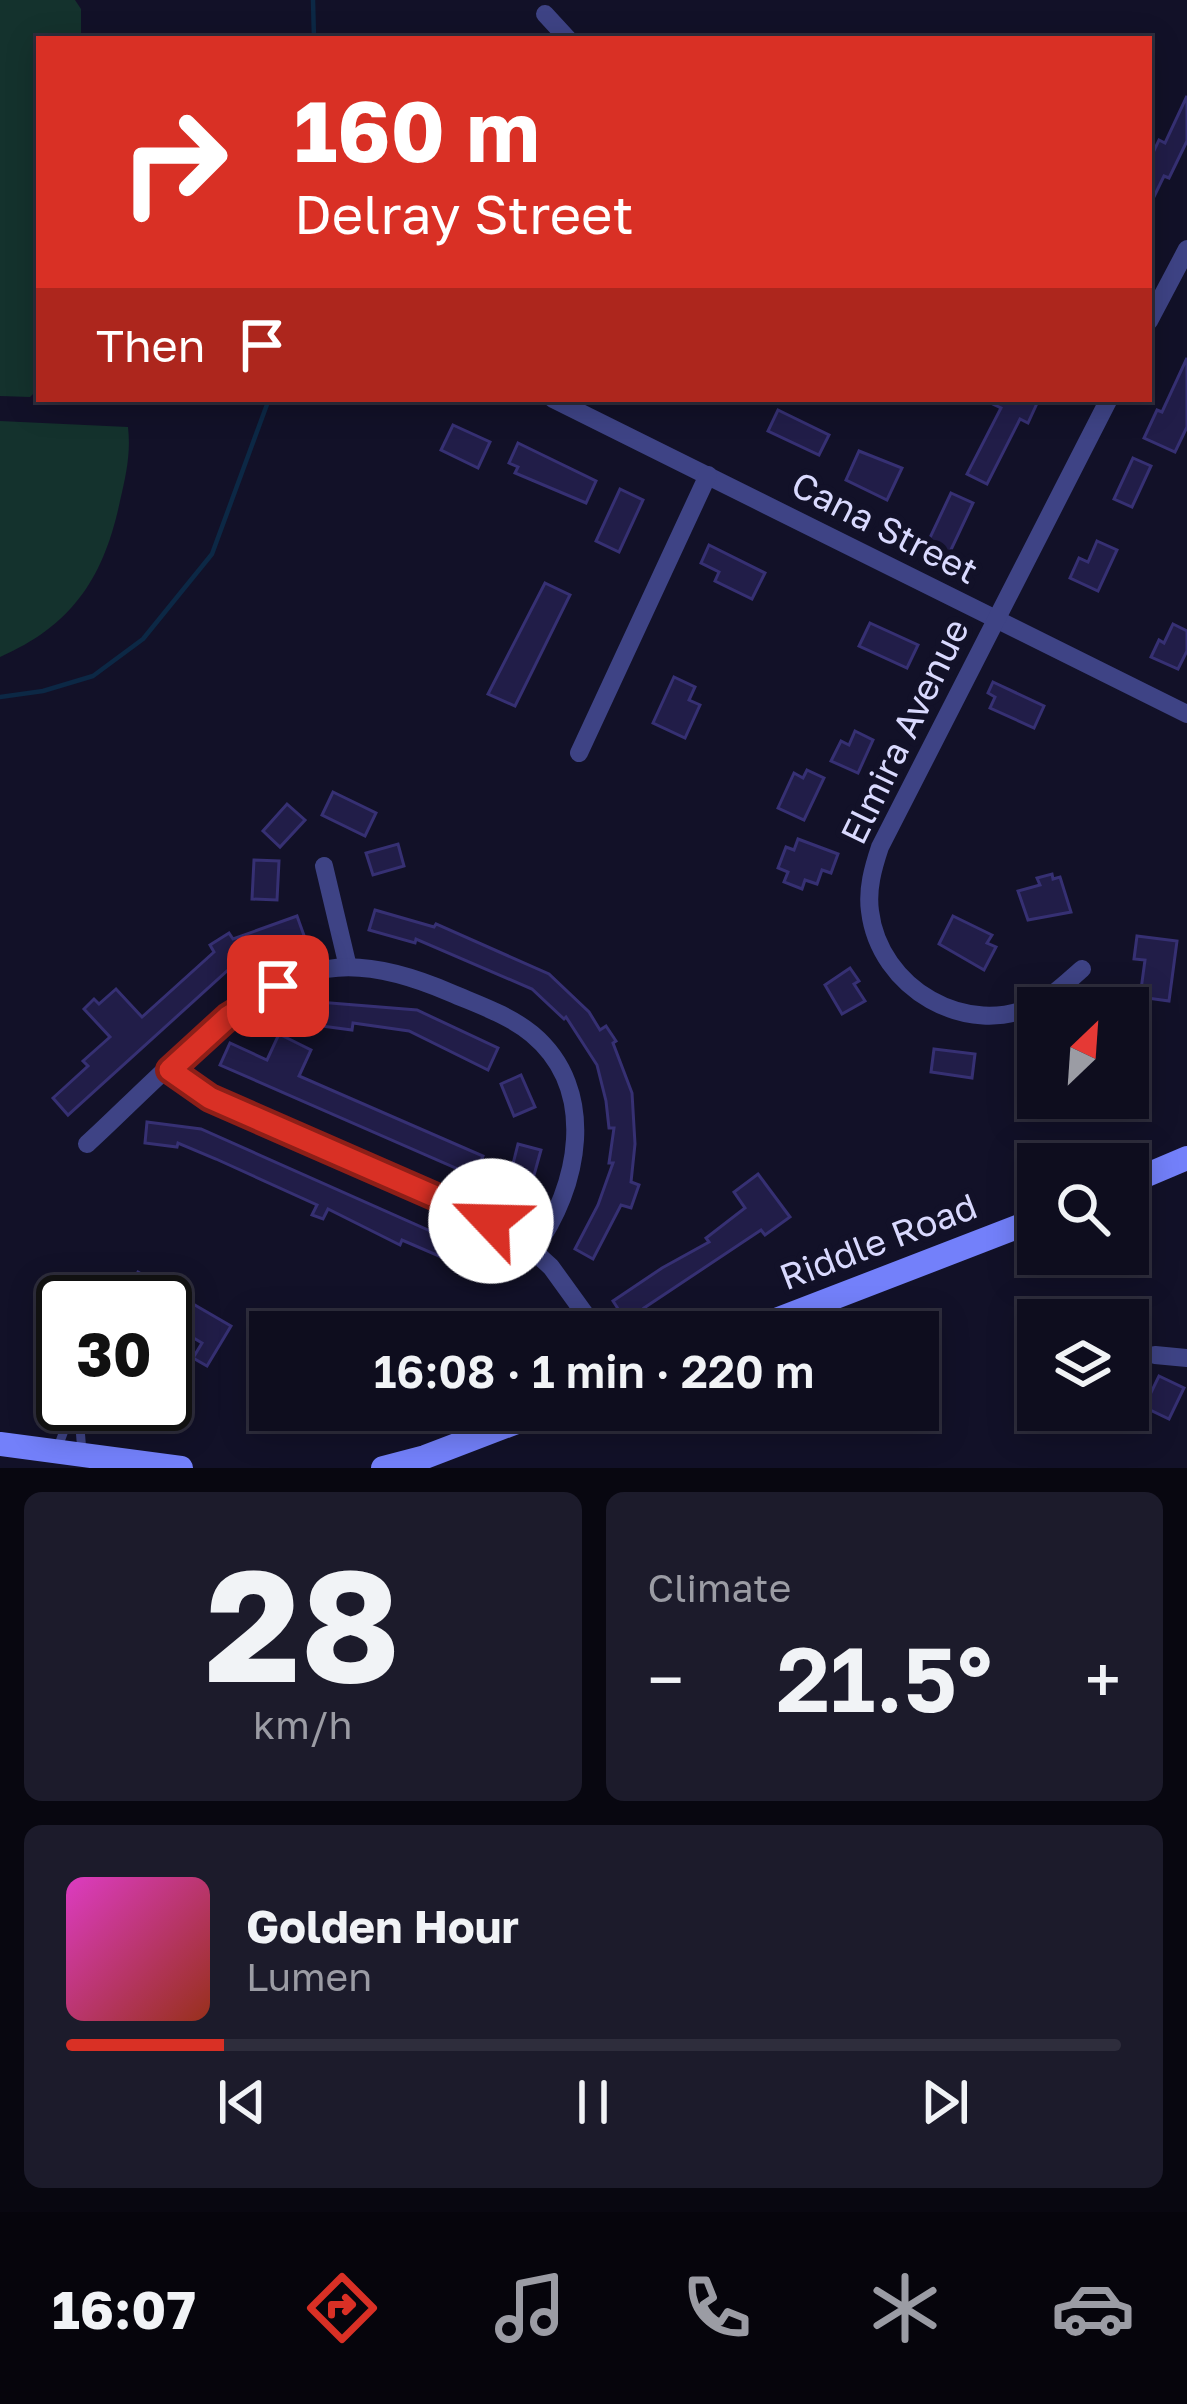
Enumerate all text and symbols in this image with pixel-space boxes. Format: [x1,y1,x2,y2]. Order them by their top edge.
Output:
text: 160 m [294,80,540,180]
icon: right [96,84,252,240]
text: Delray Street [294,181,634,246]
icon: arrive [229,312,295,378]
text: Then [96,318,205,372]
street label: Cana Street [785,462,985,592]
street label: Elmira Avenue [831,611,977,851]
pin [227,935,329,1037]
icon: arrive [245,953,311,1019]
north arrow [1017,987,1149,1119]
map controls [1017,987,1149,1431]
button: search [1017,1143,1149,1275]
position arrow [428,1158,554,1284]
street label: Riddle Road [773,1184,983,1298]
speed limit sign: 30 [36,1275,192,1431]
button: layers [1017,1299,1149,1431]
text: 16:08 · 1 min · 220 m [374,1344,814,1398]
text: 28 [205,1529,400,1716]
text: Climate [648,1564,791,1611]
text: 21.5° [776,1624,992,1732]
text: − [648,1639,684,1719]
text: + [1085,1639,1121,1719]
text: km/h [253,1701,352,1748]
text: Golden Hour [246,1899,519,1953]
text: Lumen [246,1953,372,2000]
icon: previous [209,2069,275,2135]
icon: pause [560,2069,626,2135]
icon: next [912,2069,978,2135]
icon: directions [300,2266,384,2350]
icon: music [488,2266,572,2350]
icon: phone [675,2266,759,2350]
icon: climate [863,2266,947,2350]
icon: car [1051,2266,1135,2350]
text: 16:07 [52,2276,196,2341]

